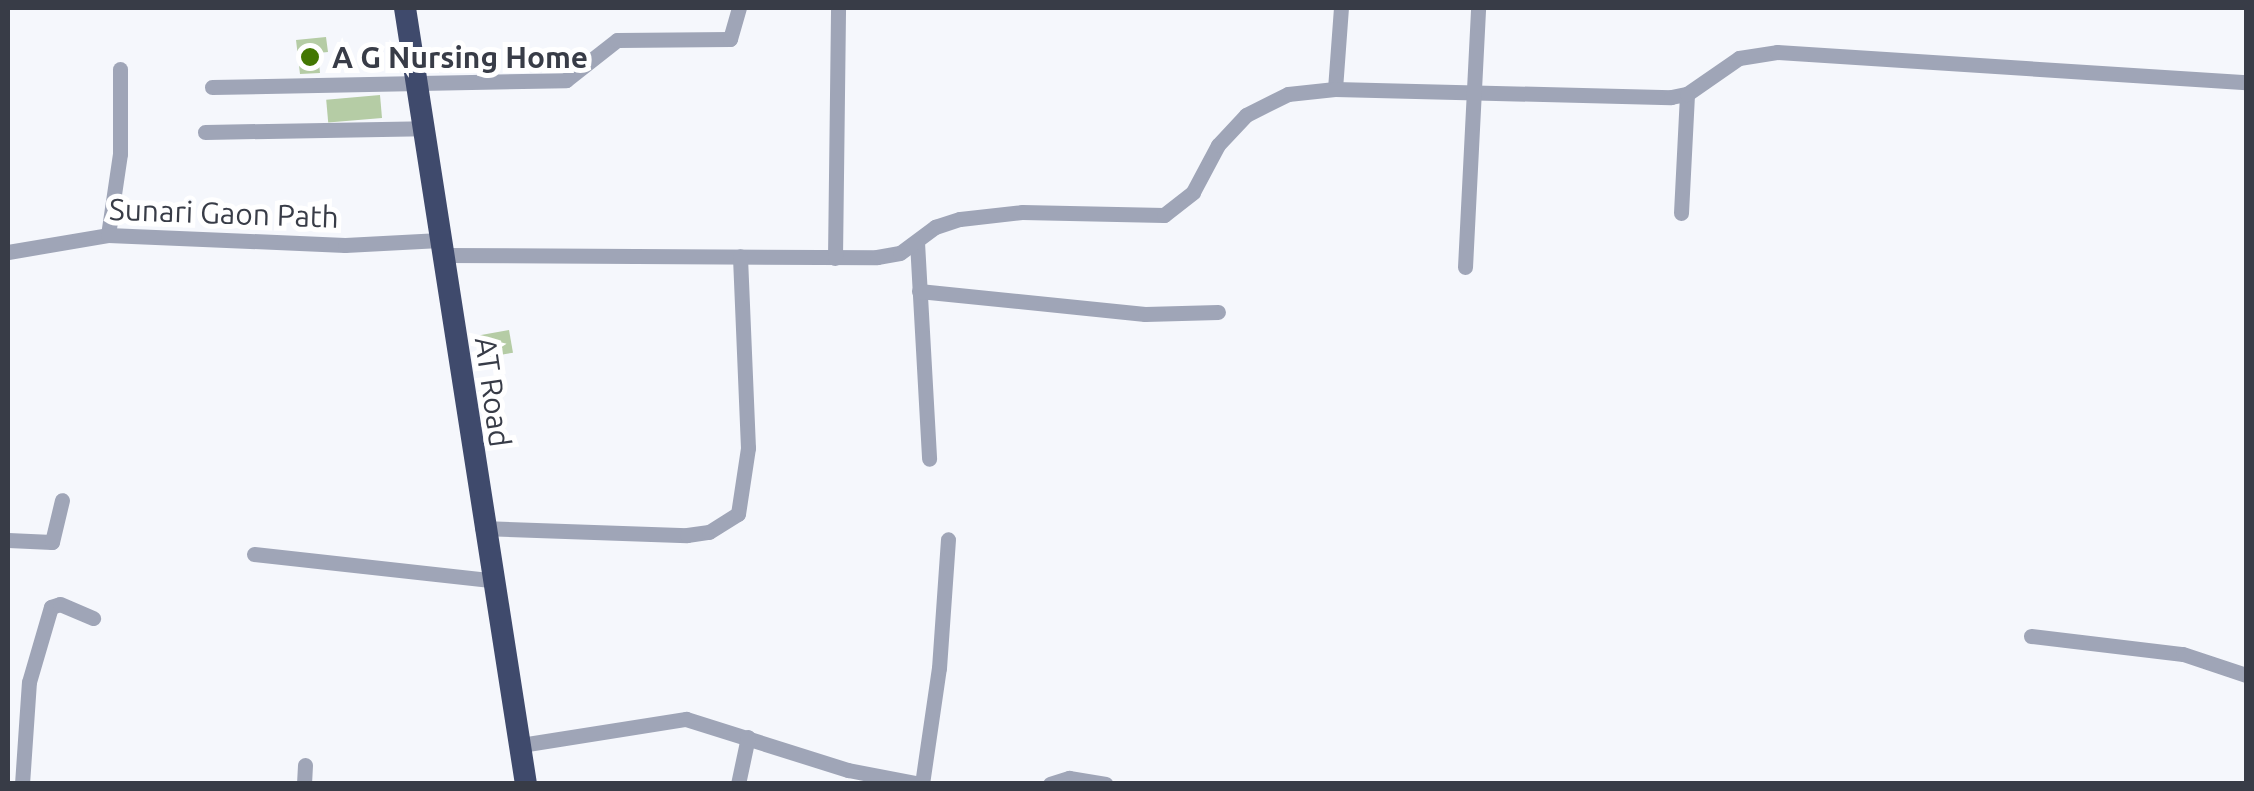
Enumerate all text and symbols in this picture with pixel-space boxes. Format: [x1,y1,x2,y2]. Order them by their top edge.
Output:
place label: A G Nursing Home [332,39,588,75]
marker: A G Nursing Home [297,44,323,70]
street label: Sunari Gaon Path [109,191,339,235]
street label: AT Road [467,335,519,449]

